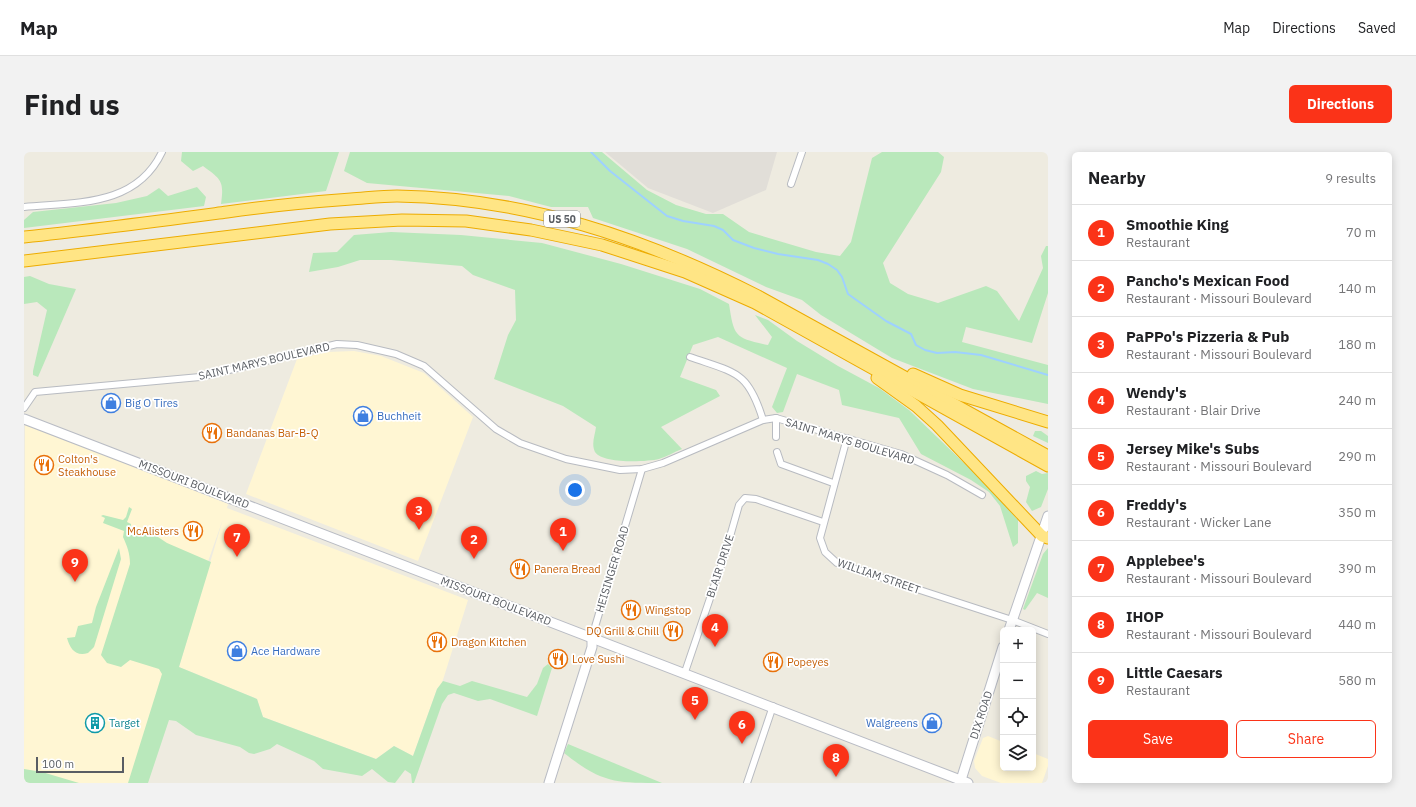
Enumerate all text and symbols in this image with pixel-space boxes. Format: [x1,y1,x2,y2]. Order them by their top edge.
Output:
text: Map [20,16,58,40]
text: Map [1223,19,1250,37]
text: Directions [1272,19,1336,37]
text: Saved [1358,19,1396,37]
button: Directions [1289,85,1392,123]
text: Find us [24,86,120,123]
text: Nearby [1088,167,1146,189]
text: 9 results [1325,170,1376,187]
road number: US 50 [544,211,580,227]
text: Smoothie King [1126,215,1229,234]
text: 1 [1097,224,1105,241]
text: 70 m [1346,224,1376,241]
text: Restaurant [1126,234,1190,251]
text: Pancho's Mexican Food [1126,271,1289,290]
text: 2 [1097,280,1105,297]
text: 140 m [1338,280,1376,297]
text: Restaurant · Missouri Boulevard [1126,290,1312,307]
text: PaPPo's Pizzeria & Pub [1126,327,1289,346]
text: 3 [1097,336,1105,353]
text: 180 m [1338,336,1376,353]
street label: SAINT MARYS BOULEVARD [197,339,331,383]
text: Restaurant · Missouri Boulevard [1126,346,1312,363]
text: Wendy's [1126,383,1187,402]
shop icon: Big O Tires [100,392,122,414]
text: 4 [1097,392,1105,409]
text: 240 m [1338,392,1376,409]
place label: Big O Tires [125,396,178,410]
text: Restaurant · Blair Drive [1126,402,1261,419]
shop icon: Buchheit [352,405,374,427]
place label: Buchheit [377,409,421,423]
street label: SAINT MARYS BOULEVARD [784,415,916,467]
restaurant icon: Bandanas Bar-B-Q [201,422,223,444]
place label: Bandanas Bar-B-Q [226,426,319,440]
text: Jersey Mike's Subs [1126,439,1259,458]
text: 5 [1097,448,1105,465]
text: 290 m [1338,448,1376,465]
place label: Colton's Steakhouse [58,452,116,479]
restaurant icon: Colton's Steakhouse [33,454,55,476]
street label: MISSOURI BOULEVARD [137,456,251,512]
text: Restaurant · Missouri Boulevard [1126,458,1312,475]
your location [565,480,585,500]
text: Freddy's [1126,495,1187,514]
pin: 3 [406,497,432,530]
text: 6 [1097,504,1105,521]
text: 350 m [1338,504,1376,521]
text: Restaurant · Wicker Lane [1126,514,1271,531]
pin: 1 [550,518,576,551]
restaurant icon: McAlisters [182,520,204,542]
place label: McAlisters [127,524,179,538]
pin: 7 [224,524,250,557]
street label: HEISINGER ROAD [592,524,632,614]
pin: 2 [461,526,487,559]
street label: BLAIR DRIVE [703,532,737,600]
pin: 9 [62,549,88,582]
text: Applebee's [1126,551,1205,570]
street label: WILLIAM STREET [836,555,923,597]
restaurant icon: Panera Bread [509,558,531,580]
text: 7 [1097,560,1105,577]
text: 390 m [1338,560,1376,577]
place label: Panera Bread [534,562,601,576]
text: Restaurant · Missouri Boulevard [1126,570,1312,587]
street label: MISSOURI BOULEVARD [439,573,553,629]
restaurant icon: Wingstop [620,599,642,621]
place label: Wingstop [645,603,691,617]
text: IHOP [1126,607,1164,626]
pin: 4 [702,614,728,647]
text: 8 [1097,616,1105,633]
text: 440 m [1338,616,1376,633]
restaurant icon: DQ Grill & Chill [662,620,684,642]
place label: DQ Grill & Chill [586,624,659,638]
text: Restaurant · Missouri Boulevard [1126,626,1312,643]
map controls [1000,627,1036,771]
button: + [1000,627,1036,663]
restaurant icon: Dragon Kitchen [426,631,448,653]
place label: Dragon Kitchen [451,635,527,649]
shop icon: Ace Hardware [226,640,248,662]
place label: Ace Hardware [251,644,320,658]
restaurant icon: Love Sushi [547,648,569,670]
restaurant icon: Popeyes [762,651,784,673]
place label: Love Sushi [572,652,624,666]
place label: Popeyes [787,655,829,669]
button: − [1000,663,1036,699]
text: Little Caesars [1126,663,1223,682]
text: 9 [1097,672,1105,689]
text: 580 m [1338,672,1376,689]
text: Restaurant [1126,682,1190,699]
pin: 5 [682,687,708,720]
street label: DIX ROAD [967,689,995,741]
button: locate [1000,699,1036,735]
pin: 6 [729,711,755,744]
building icon: Target [84,712,106,734]
shop icon: Walgreens [921,712,943,734]
place label: Target [109,716,140,730]
place label: Walgreens [866,716,918,730]
button: Save [1088,720,1228,758]
button: Share [1236,720,1376,758]
button: layers [1000,735,1036,771]
pin: 8 [823,744,849,777]
scale bar [36,755,124,774]
text: 100 m [42,757,74,771]

